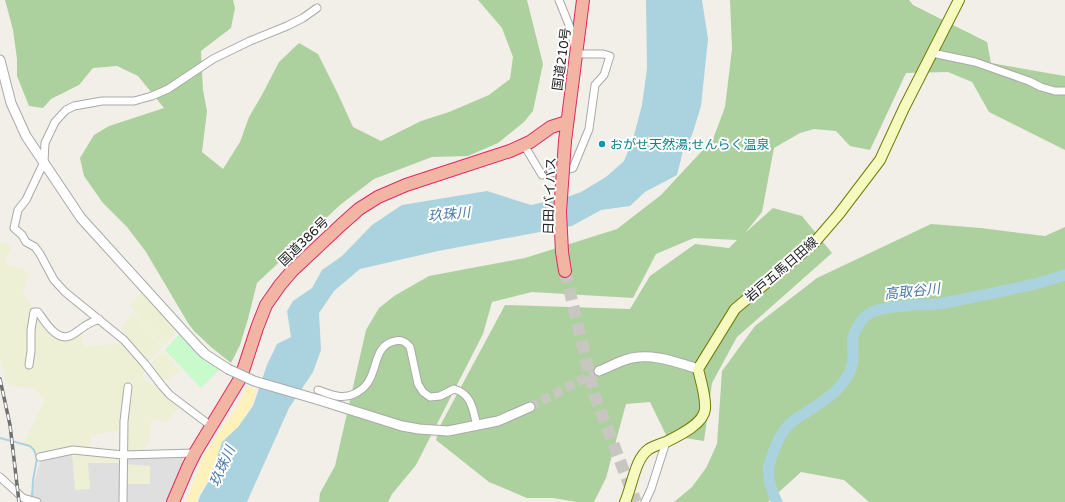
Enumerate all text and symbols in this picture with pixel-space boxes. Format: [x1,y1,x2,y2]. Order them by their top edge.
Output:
street label: 国道210号 [550,27,574,92]
place label: おがせ天然湯;せんらく温泉 [610,137,769,153]
marker: おがせ天然湯;せんらく温泉 [597,139,607,149]
street label: 日田バイパス [541,157,559,235]
water label: 玖珠川 [427,204,473,225]
street label: 国道386号 [275,214,332,270]
street label: 岩戸五馬日田線 [742,234,821,306]
water label: 高取谷川 [883,280,943,303]
water label: 玖珠川 [206,442,240,489]

